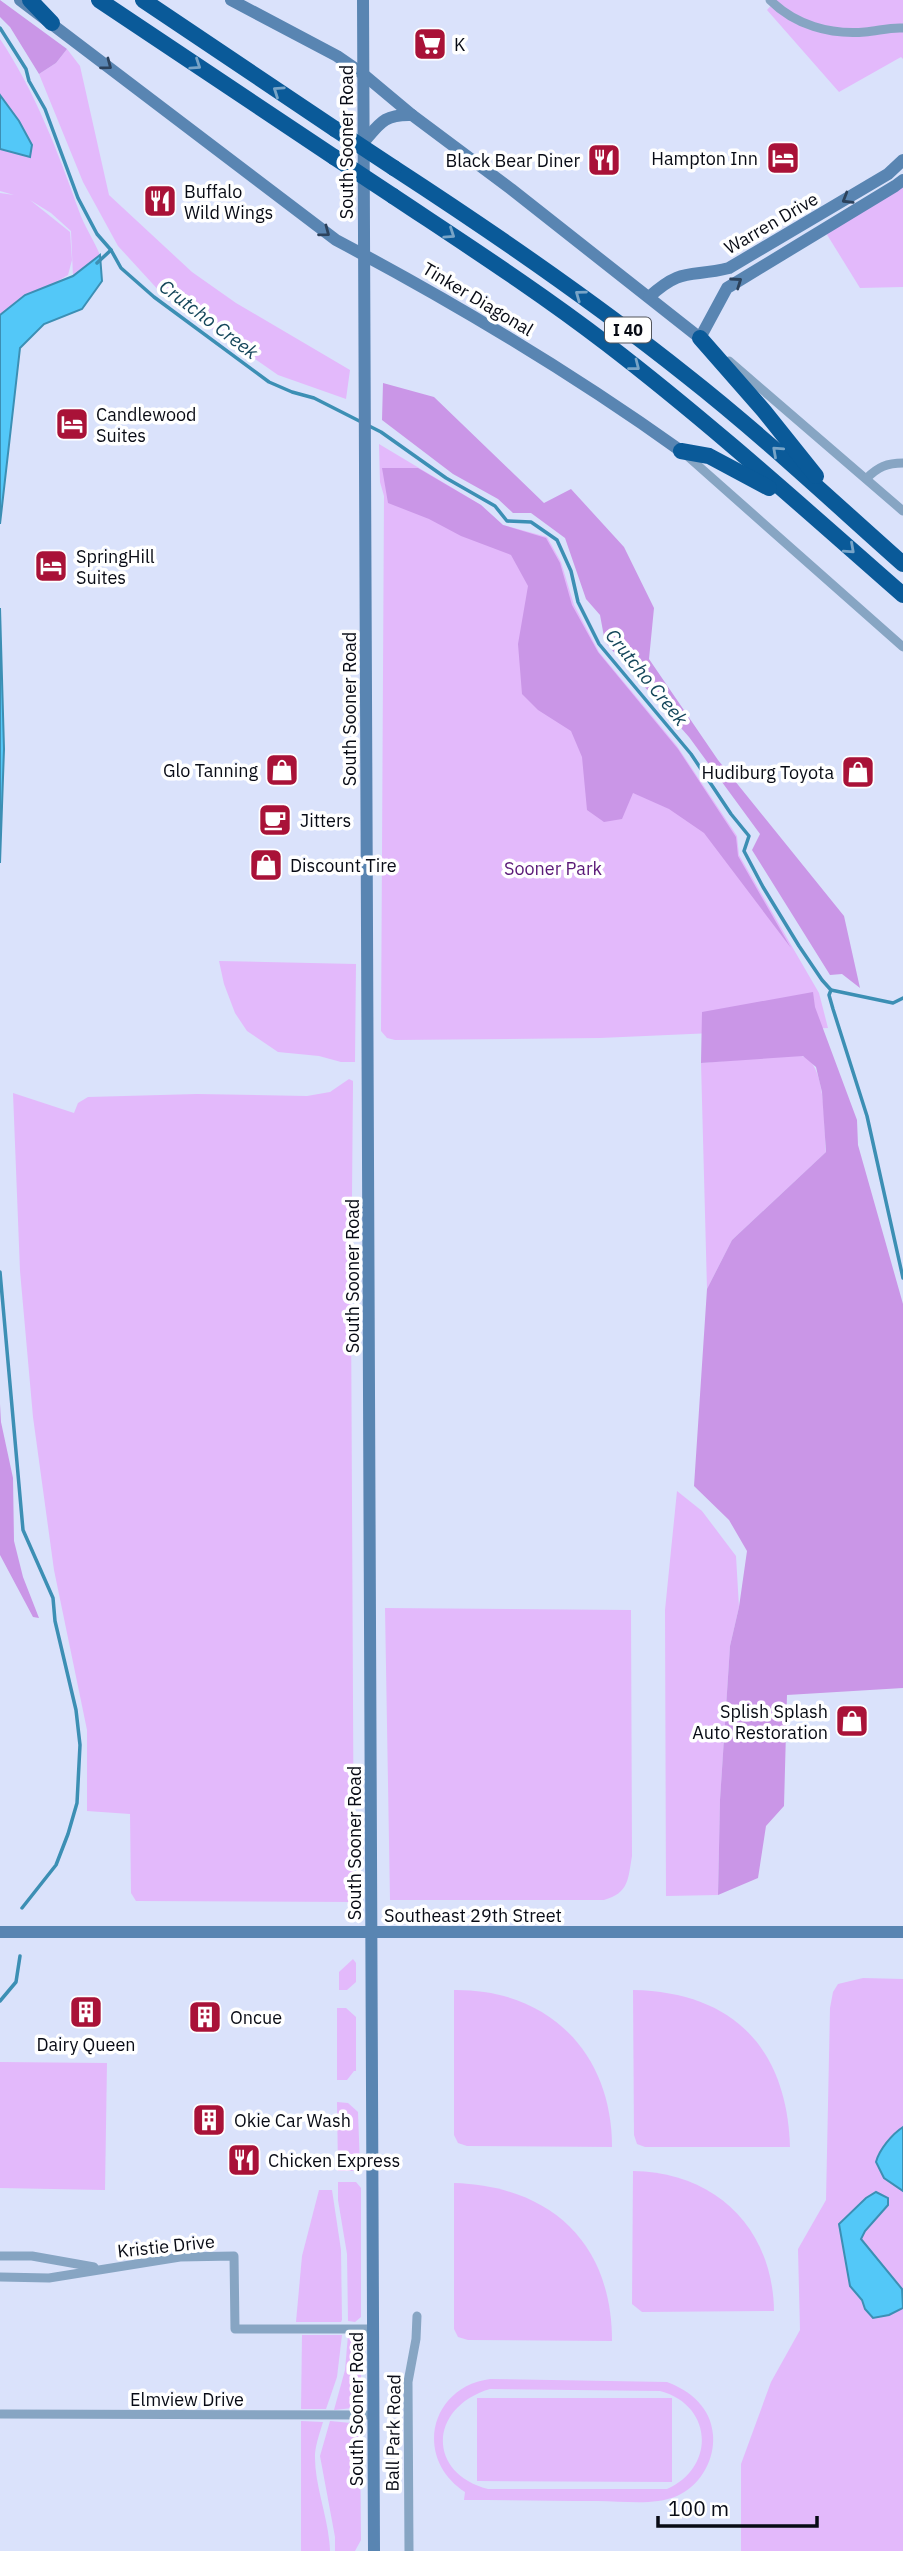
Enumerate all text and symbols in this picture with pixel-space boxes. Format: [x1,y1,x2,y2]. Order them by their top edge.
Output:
supermarket icon: K [411,25,449,63]
place label: K [454,33,466,56]
one-way arrow [99,56,111,69]
one-way arrow [188,57,201,69]
street label: South Sooner Road [335,65,358,219]
one-way arrow [273,87,286,99]
hotel icon: Hampton Inn [764,139,802,177]
restaurant icon: Black Bear Diner [585,141,623,179]
place label: Hampton Inn [651,147,758,170]
place label: Black Bear Diner [446,149,580,172]
place label: Buffalo Wild Wings [184,180,273,224]
restaurant icon: Buffalo Wild Wings [141,182,179,220]
street label: Warren Drive [720,187,822,259]
one-way arrow [842,190,855,203]
one-way arrow [317,223,330,236]
one-way arrow [442,226,455,238]
street label: Tinker Diagonal [418,257,538,341]
water label: Crutcho Creek [155,274,264,365]
one-way arrow [729,278,742,290]
one-way arrow [575,291,588,303]
road number: I 40 [605,318,651,342]
one-way arrow [627,357,640,370]
place label: Candlewood Suites [96,403,196,447]
hotel icon: Candlewood Suites [53,405,91,443]
one-way arrow [772,447,785,460]
one-way arrow [842,540,855,553]
place label: SpringHill Suites [76,545,155,589]
hotel icon: SpringHill Suites [32,547,70,585]
water label: Crutcho Creek [601,624,694,731]
street label: South Sooner Road [338,632,361,786]
shop icon: Glo Tanning [263,751,301,789]
shop icon: Hudiburg Toyota [839,753,877,791]
place label: Glo Tanning [163,759,258,782]
place label: Hudiburg Toyota [701,761,834,784]
cafe icon: Jitters [256,801,294,839]
place label: Jitters [300,809,351,832]
shop icon: Discount Tire [247,846,285,884]
place label: Discount Tire [290,854,397,877]
park label: Sooner Park [504,857,603,880]
street label: South Sooner Road [341,1199,364,1353]
place label: Splish Splash Auto Restoration [692,1700,828,1744]
shop icon: Splish Splash Auto Restoration [833,1702,871,1740]
street label: South Sooner Road [343,1766,366,1920]
street label: Southeast 29th Street [384,1904,562,1927]
building icon: Dairy Queen [67,1993,105,2031]
building icon: Oncue [186,1998,224,2036]
place label: Oncue [230,2006,282,2029]
place label: Dairy Queen [36,2033,136,2056]
building icon: Okie Car Wash [190,2101,228,2139]
place label: Okie Car Wash [234,2109,351,2132]
restaurant icon: Chicken Express [225,2141,263,2179]
place label: Chicken Express [268,2149,400,2172]
street label: Kristie Drive [116,2229,216,2263]
street label: South Sooner Road [345,2332,368,2486]
street label: Ball Park Road [380,2374,406,2492]
street label: Elmview Drive [130,2388,244,2411]
scale bar [658,2484,817,2528]
text: 100 m [668,2494,729,2522]

